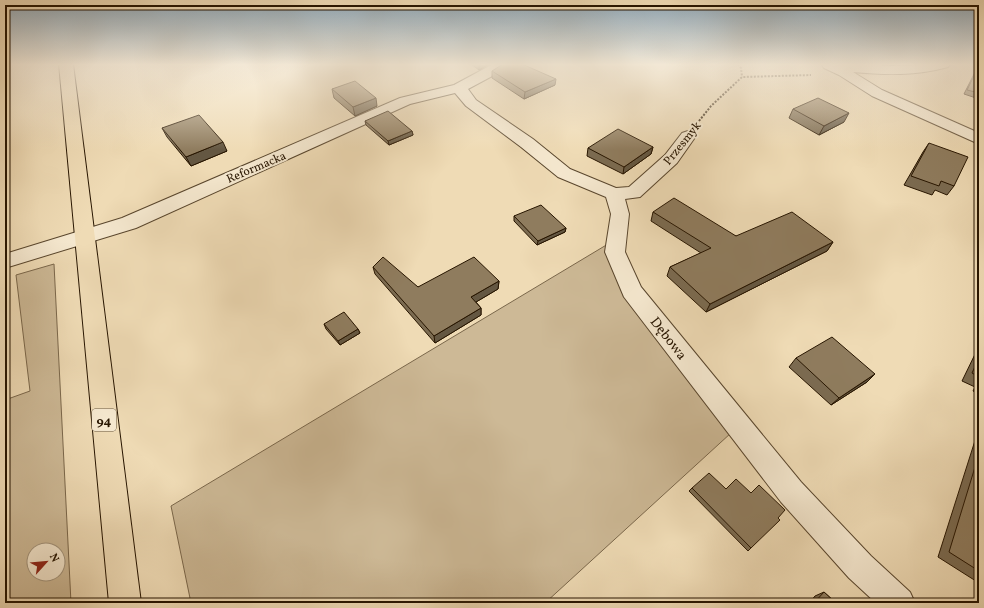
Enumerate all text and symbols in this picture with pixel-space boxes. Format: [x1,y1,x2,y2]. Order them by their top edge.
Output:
street label: Przesmyk [660,118,706,169]
street label: Reformacka [224,148,289,188]
street label: Dębowa [645,314,691,364]
road number: 94 [92,409,116,431]
north arrow [26,542,66,582]
text: N [45,551,62,565]

